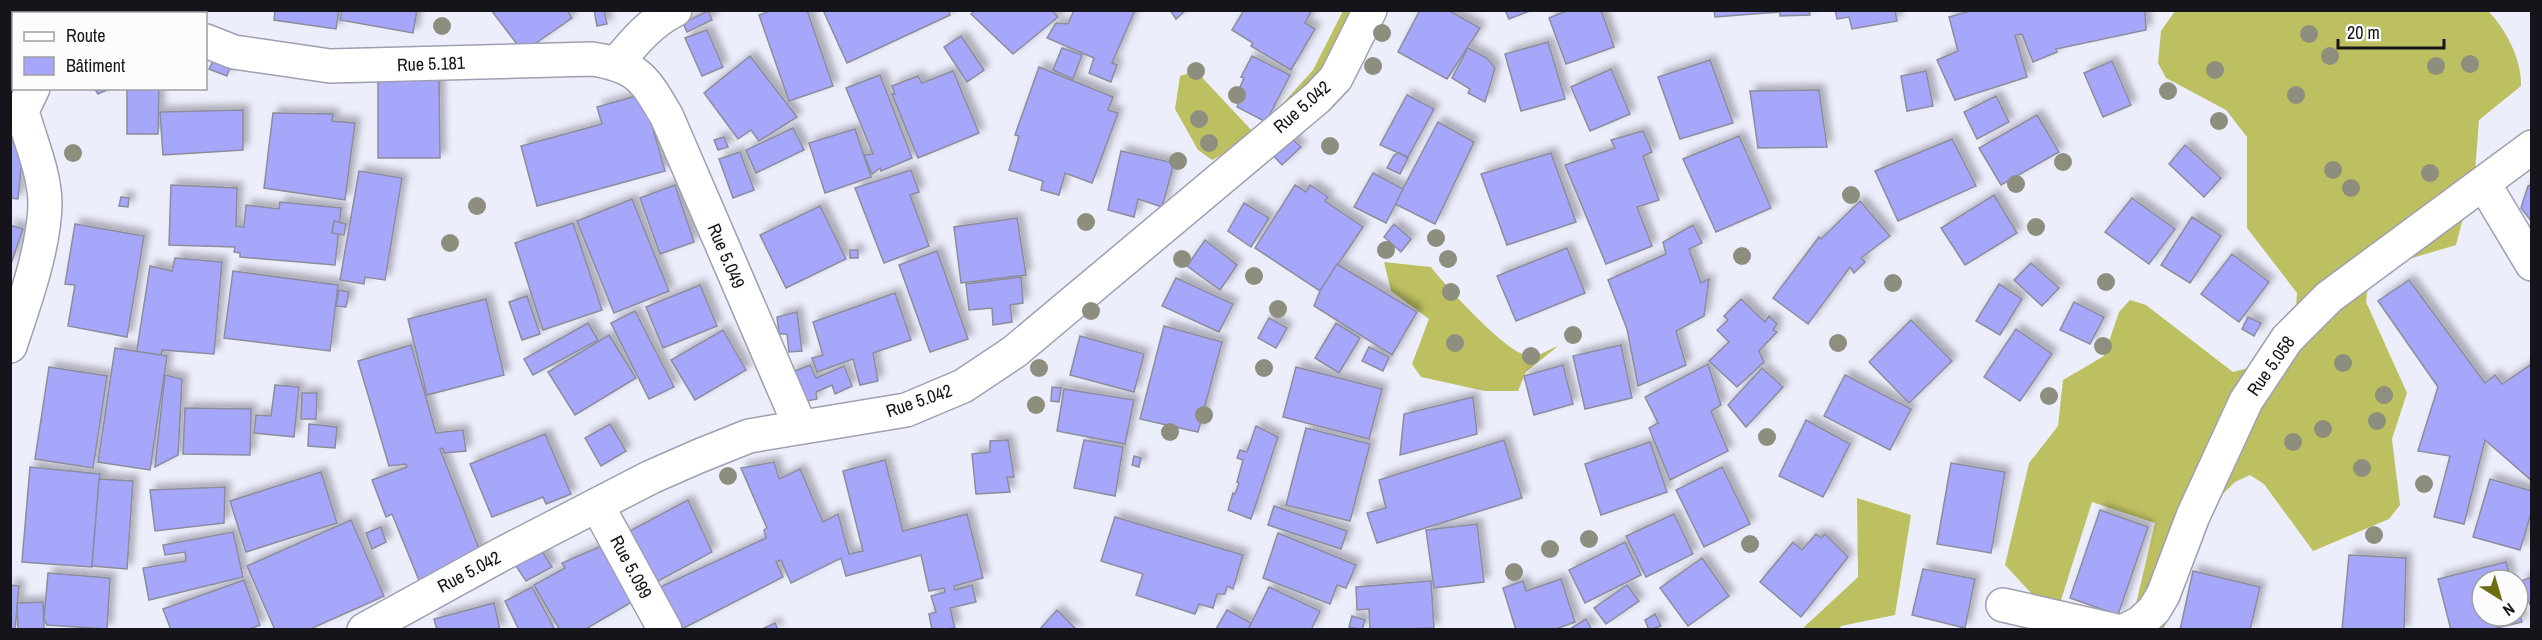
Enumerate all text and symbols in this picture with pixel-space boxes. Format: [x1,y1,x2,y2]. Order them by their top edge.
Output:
legend [12,12,207,90]
scale bar [2338,12,2444,50]
text: 20 m [2347,20,2380,45]
text: Route [66,23,105,48]
street label: Rue 5.181 [397,50,466,77]
text: Bâtiment [66,53,125,78]
street label: Rue 5.042 [1268,75,1336,138]
street label: Rue 5.049 [702,220,751,292]
street label: Rue 5.058 [2241,331,2300,401]
street label: Rue 5.042 [883,378,955,423]
street label: Rue 5.099 [604,531,658,603]
street label: Rue 5.042 [433,545,505,599]
north arrow [2470,568,2530,628]
text: N [2499,598,2519,622]

